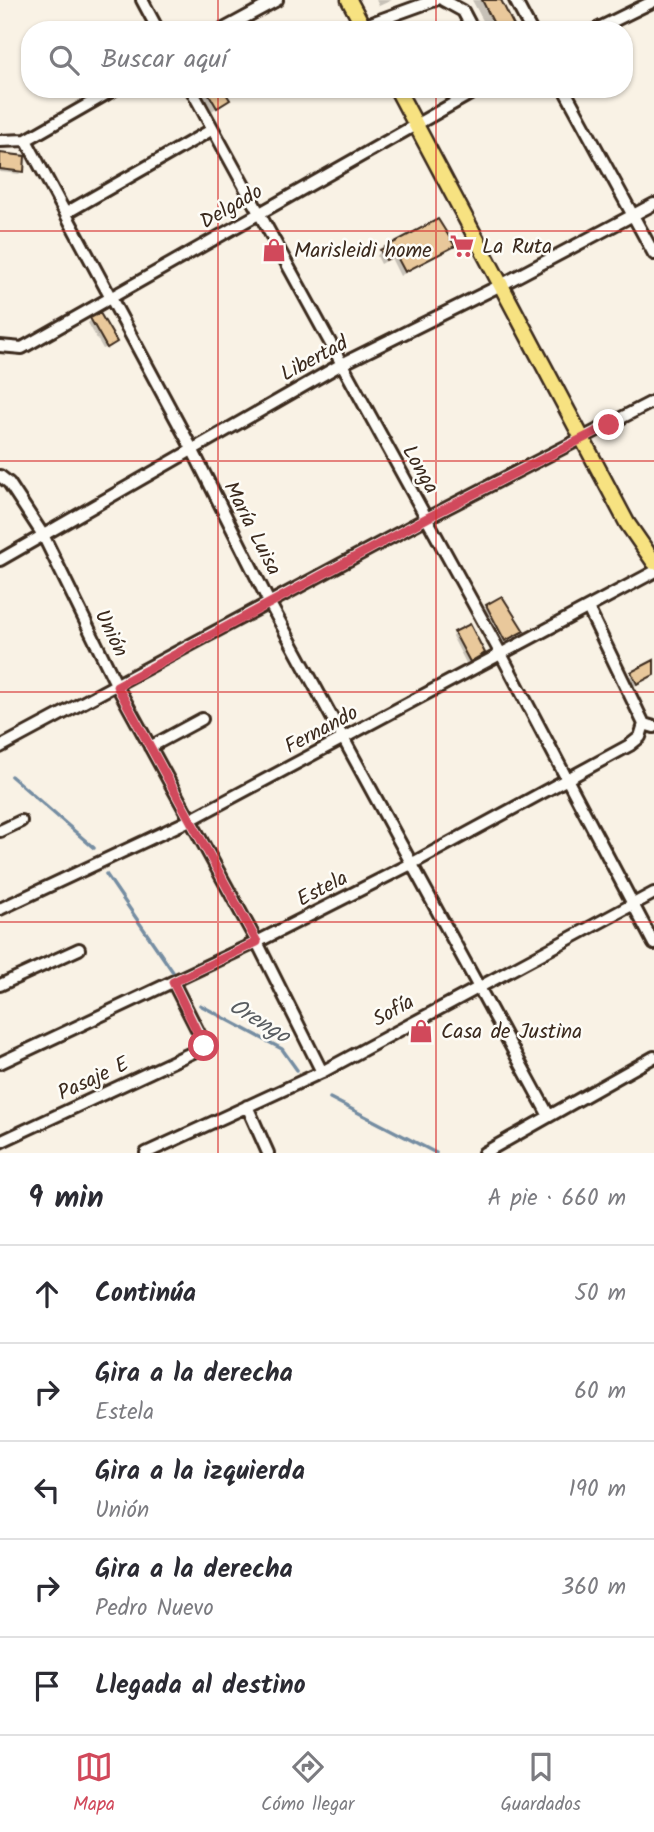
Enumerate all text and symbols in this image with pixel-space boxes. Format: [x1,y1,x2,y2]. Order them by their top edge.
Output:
search box [21,21,633,98]
text: Buscar aquí [101,39,227,81]
icon: search [45,41,83,79]
street label: Delgado [194,176,269,239]
place label: La Ruta [482,231,552,264]
supermarket icon: La Ruta [448,232,476,260]
place label: Marisleidi home [294,235,432,268]
shop icon: Marisleidi home [260,236,288,264]
street label: Libertad [275,328,355,391]
route end [593,409,624,440]
street label: Longa [392,439,447,501]
street label: María Luisa [214,476,290,582]
street label: Unión [85,604,136,663]
street label: Fernando [279,697,365,764]
street label: Estela [291,862,354,916]
street label: Sofía [367,986,421,1036]
water label: Orengo [222,989,298,1055]
place label: Casa de Justina [441,1016,582,1049]
shop icon: Casa de Justina [407,1017,435,1045]
route start [188,1030,219,1061]
street label: Pasaje E [52,1048,135,1110]
text: 9 min [28,1175,104,1223]
text: A pie · 660 m [487,1181,626,1217]
text: Continúa [95,1273,196,1315]
icon: ahead [28,1275,66,1313]
text: 50 m [575,1276,626,1312]
text: Gira a la derecha [95,1353,293,1395]
icon: right [28,1373,66,1411]
text: 60 m [574,1374,626,1410]
text: Estela [95,1395,154,1431]
text: Gira a la izquierda [95,1451,305,1493]
icon: left [28,1471,66,1509]
text: 190 m [569,1472,626,1508]
text: Unión [95,1493,149,1529]
text: Gira a la derecha [95,1549,293,1591]
icon: right [28,1569,66,1607]
text: 360 m [561,1570,626,1606]
text: Pedro Nuevo [95,1591,214,1627]
text: Llegada al destino [95,1665,306,1707]
icon: arrive [28,1667,66,1705]
tab: Mapa [73,1748,115,1820]
tab: Cómo llegar [261,1748,354,1820]
tab: Guardados [500,1748,581,1820]

